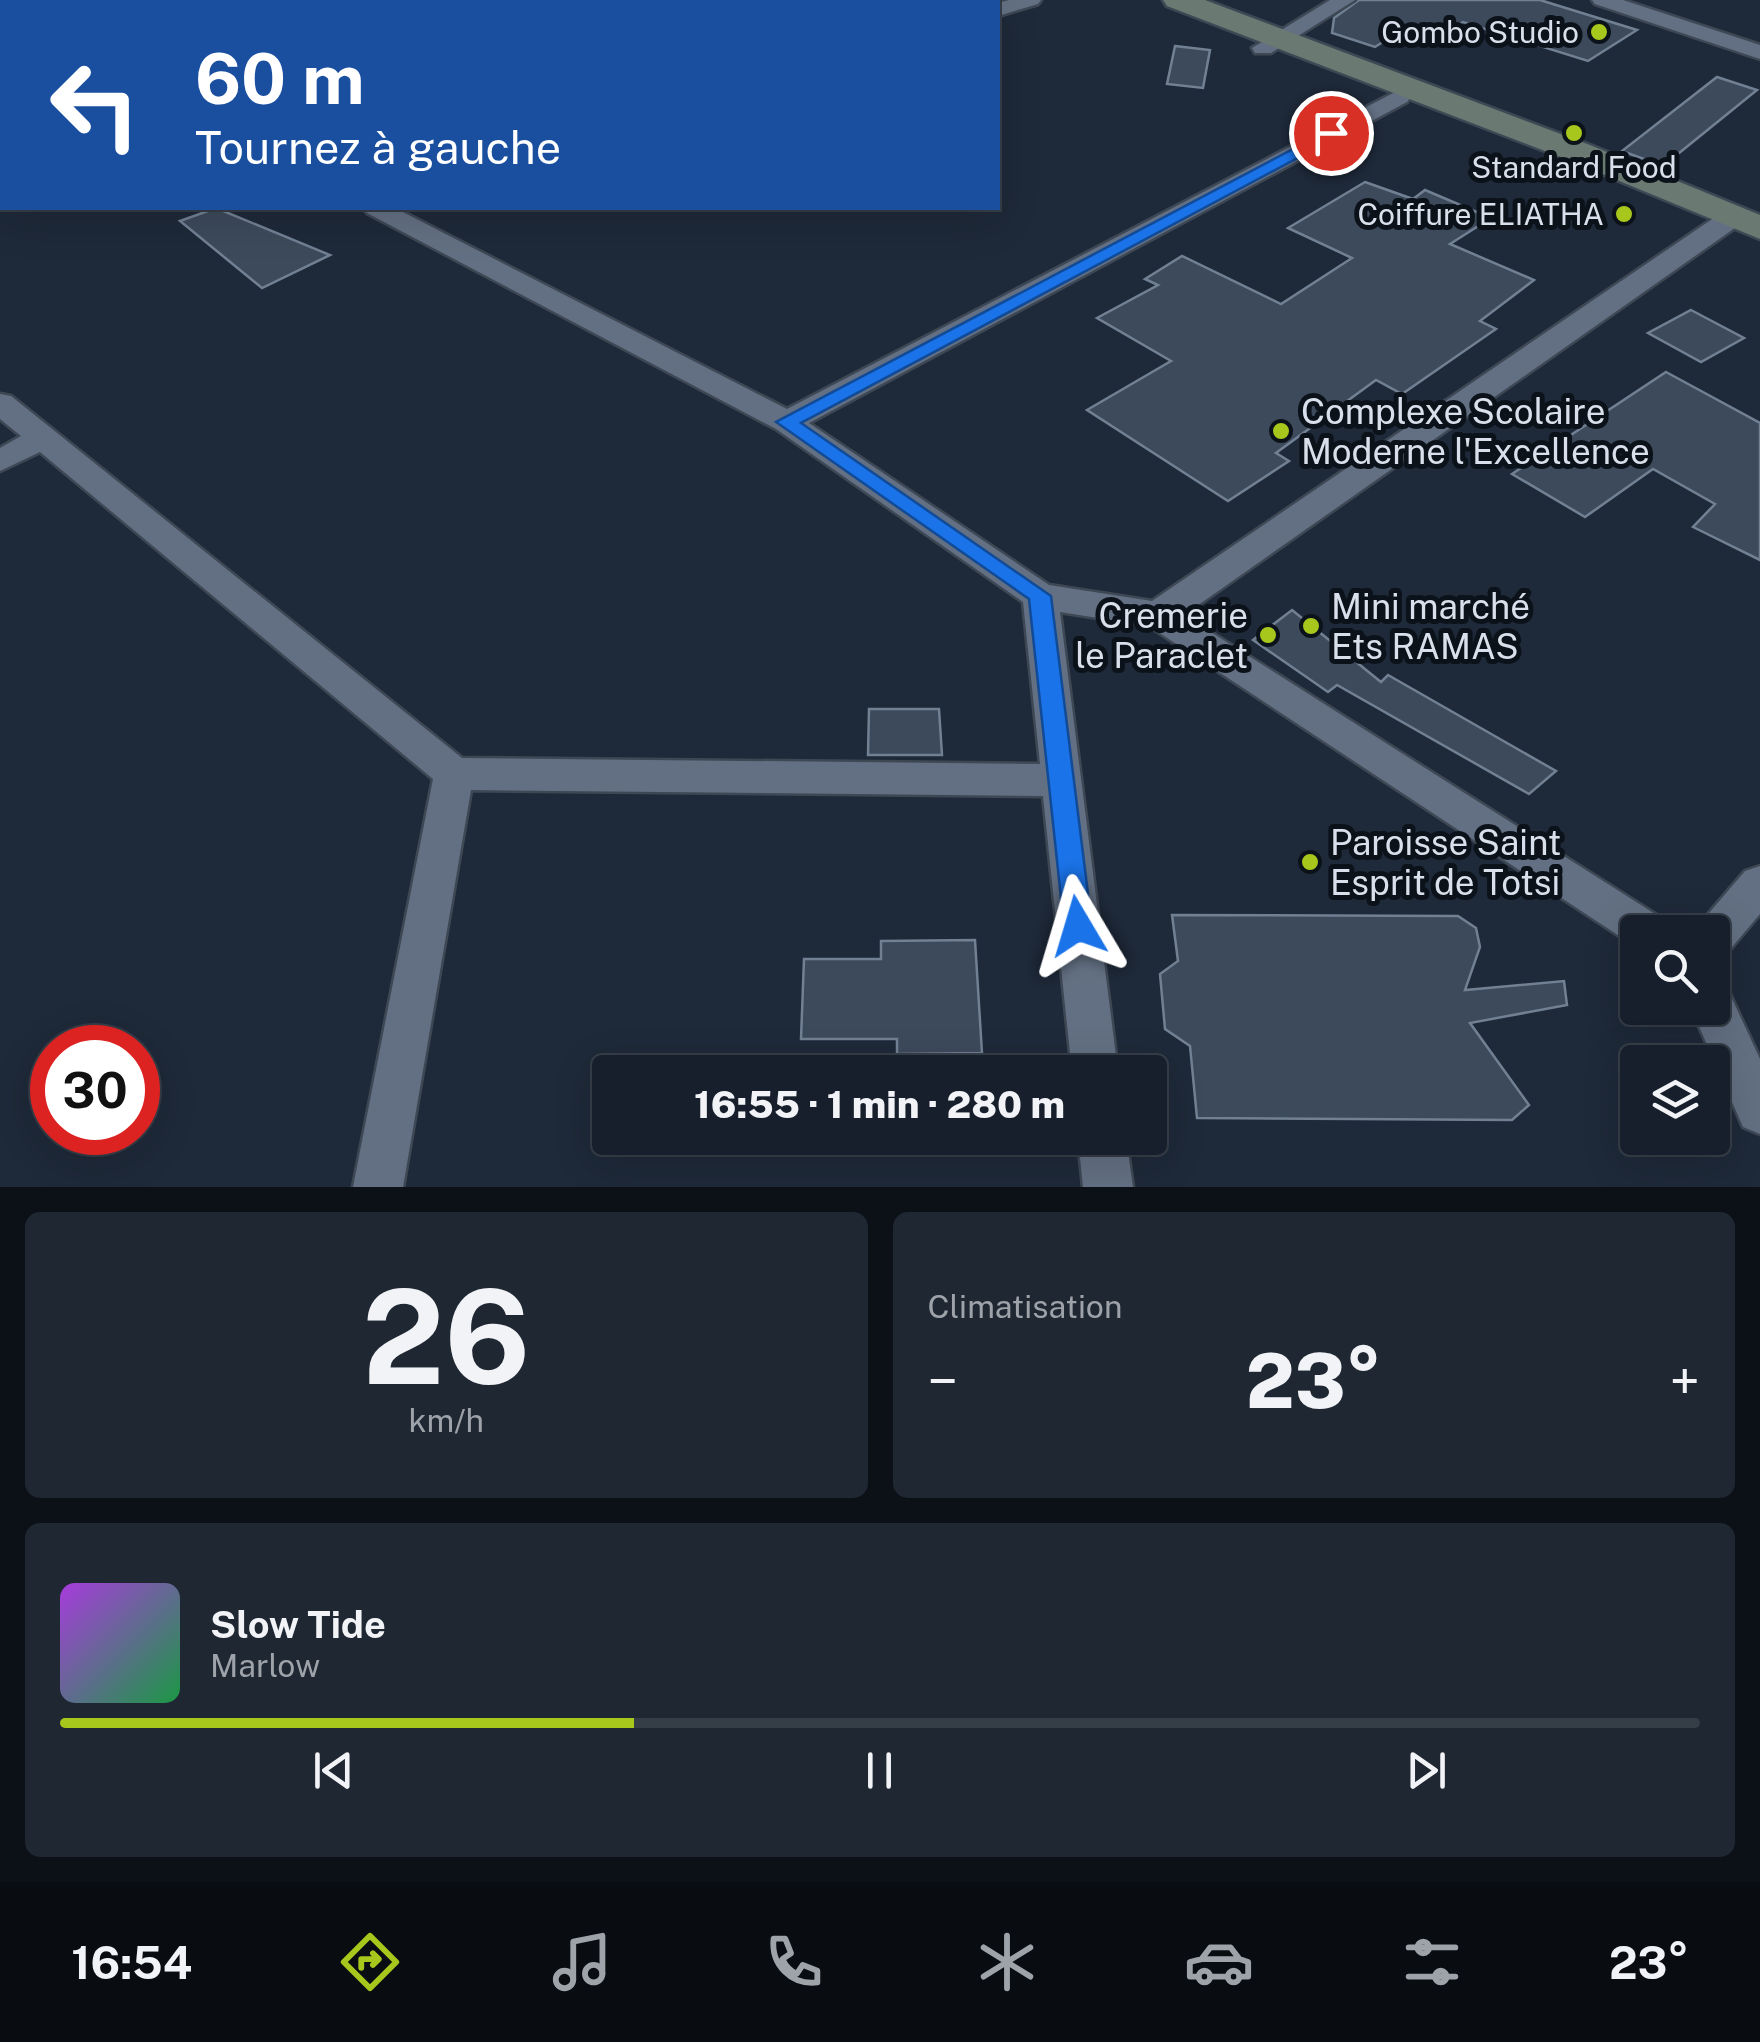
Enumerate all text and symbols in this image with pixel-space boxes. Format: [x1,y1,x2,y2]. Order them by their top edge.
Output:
place label: Gombo Studio [1381,14,1579,50]
marker: Gombo Studio [1588,21,1610,43]
text: 60 m [195,37,365,120]
icon: left [30,40,160,170]
pin [1289,91,1374,176]
icon: arrive [1304,106,1359,161]
text: Tournez à gauche [195,121,561,174]
marker: Standard Food [1563,122,1585,144]
place label: Standard Food [1471,149,1677,185]
place label: Coiffure ELIATHA [1357,196,1604,232]
marker: Coiffure ELIATHA [1613,203,1635,225]
place label: Complexe Scolaire Moderne l'Excellence [1301,391,1650,472]
marker: Complexe Scolaire Moderne l'Excellence [1270,420,1292,442]
place label: Mini marché Ets RAMAS [1331,586,1530,667]
place label: Cremerie le Paraclet [1075,595,1248,676]
marker: Mini marché Ets RAMAS [1300,615,1322,637]
marker: Cremerie le Paraclet [1257,624,1279,646]
place label: Paroisse Saint Esprit de Totsi [1330,822,1561,903]
marker: Paroisse Saint Esprit de Totsi [1299,851,1321,873]
position arrow [1026,874,1130,978]
map controls [1620,915,1730,1155]
button: search [1620,915,1730,1025]
speed limit sign: 30 [30,1025,160,1155]
button: layers [1620,1045,1730,1155]
text: 16:55 · 1 min · 280 m [694,1082,1065,1127]
text: 26 [362,1261,530,1413]
text: Climatisation [928,1288,1122,1325]
text: 23° [1246,1337,1382,1425]
text: − [928,1349,958,1413]
text: + [1670,1349,1700,1413]
text: km/h [409,1402,484,1439]
text: Slow Tide [210,1602,386,1647]
text: Marlow [210,1647,320,1684]
icon: previous [306,1743,361,1798]
icon: pause [852,1743,907,1798]
icon: next [1399,1743,1454,1798]
icon: directions [335,1927,405,1997]
icon: music [547,1927,617,1997]
icon: phone [759,1927,829,1997]
icon: climate [972,1927,1042,1997]
icon: car [1184,1927,1254,1997]
icon: filters [1397,1927,1467,1997]
text: 16:54 [71,1936,192,1989]
text: 23° [1609,1936,1689,1989]

